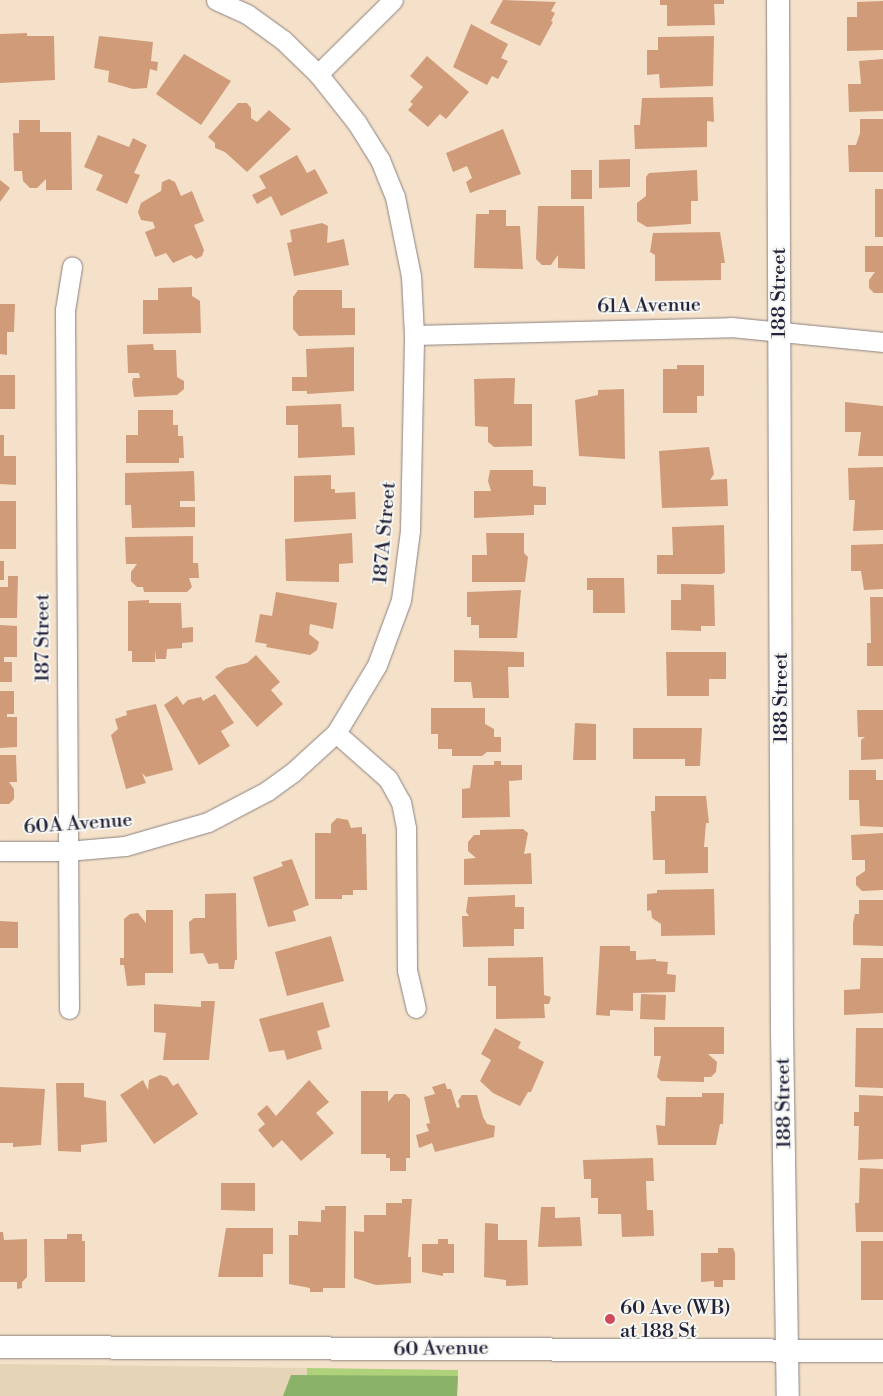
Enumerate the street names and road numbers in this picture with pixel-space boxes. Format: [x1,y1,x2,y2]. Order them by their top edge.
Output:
street label: 188 Street [767,247,791,339]
street label: 61A Avenue [597,293,701,319]
street label: 187A Street [369,481,401,585]
street label: 187 Street [31,594,55,682]
street label: 188 Street [769,652,793,744]
street label: 60A Avenue [23,808,133,840]
street label: 188 Street [771,1057,797,1149]
street label: 60 Avenue [393,1336,489,1362]

